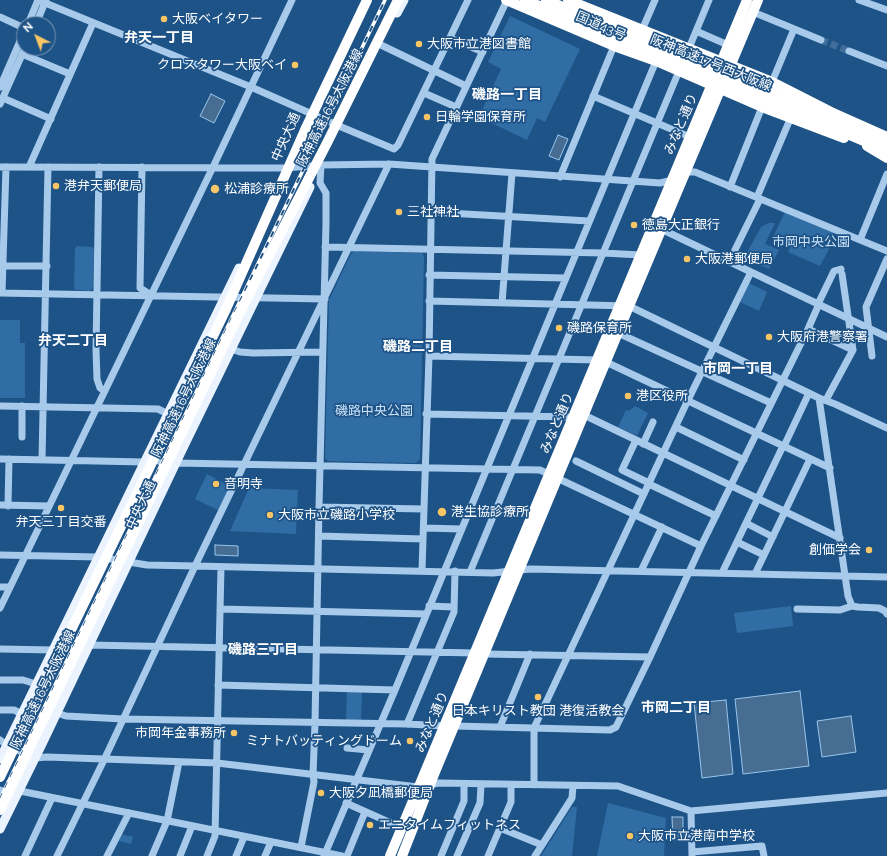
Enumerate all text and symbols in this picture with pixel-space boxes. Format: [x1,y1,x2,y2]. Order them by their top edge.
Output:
street label: 国道43号 [574,8,628,44]
place label: 大阪ベイタワー [172,11,263,27]
marker: 大阪ベイタワー [159,14,169,24]
north arrow [16,16,56,56]
text: N [21,20,36,35]
district label: 弁天一丁目 [124,30,194,46]
street label: 阪神高速17号西大阪線 [648,32,774,94]
place label: 大阪市立港図書館 [427,36,531,52]
marker: 大阪市立港図書館 [414,39,424,49]
street label: 阪神高速16号大阪港線 [293,46,367,170]
place label: クロスタワー大阪ベイ [157,57,287,73]
marker: クロスタワー大阪ベイ [290,60,300,70]
district label: 磯路一丁目 [472,87,542,103]
street label: みなと通り [661,91,701,157]
place label: 日輪学園保育所 [435,109,526,125]
street label: 中央大通 [268,110,304,164]
marker: 日輪学園保育所 [422,112,432,122]
place label: 港弁天郵便局 [64,178,142,194]
marker: 港弁天郵便局 [51,181,61,191]
place label: 松浦診療所 [224,181,289,197]
marker: 松浦診療所 [209,183,221,195]
place label: 三社神社 [407,204,459,220]
marker: 三社神社 [394,207,404,217]
place label: 徳島大正銀行 [642,217,720,233]
marker: 徳島大正銀行 [629,220,639,230]
park label: 市岡中央公園 [772,234,850,250]
place label: 大阪港郵便局 [695,251,773,267]
marker: 大阪港郵便局 [682,254,692,264]
place label: 磯路保育所 [567,320,632,336]
marker: 磯路保育所 [554,323,564,333]
place label: 大阪府港警察署 [777,329,868,345]
marker: 大阪府港警察署 [764,332,774,342]
district label: 弁天二丁目 [38,333,108,349]
street label: 阪神高速16号大阪港線 [148,336,220,460]
district label: 磯路二丁目 [383,339,453,355]
district label: 市岡一丁目 [703,361,773,377]
place label: 港区役所 [636,388,688,404]
street label: みなと通り [537,390,577,456]
marker: 港区役所 [623,391,633,401]
park label: 磯路中央公園 [335,403,413,419]
place label: 音明寺 [224,476,263,492]
street label: 中央大通 [123,478,159,532]
marker: 音明寺 [211,479,221,489]
marker: 弁天三丁目交番 [56,503,66,513]
place label: 港生協診療所 [451,504,529,520]
marker: 港生協診療所 [436,506,448,518]
place label: 大阪市立磯路小学校 [278,507,395,523]
marker: 大阪市立磯路小学校 [265,510,275,520]
place label: 弁天三丁目交番 [16,514,106,530]
place label: 創価学会 [809,542,861,558]
marker: 創価学会 [864,545,874,555]
street label: 阪神高速16号大阪港線 [7,628,79,752]
district label: 磯路三丁目 [228,642,298,658]
street label: みなと通り [412,689,452,755]
marker: 日本キリスト教団 港復活教会 [533,692,543,702]
district label: 市岡二丁目 [641,700,711,716]
place label: 日本キリスト教団 港復活教会 [452,703,624,719]
place label: 市岡年金事務所 [135,725,226,741]
marker: 市岡年金事務所 [229,728,239,738]
place label: ミナトバッティングドーム [246,733,402,749]
marker: ミナトバッティングドーム [405,736,415,746]
place label: 大阪夕凪橋郵便局 [329,785,433,801]
marker: 大阪夕凪橋郵便局 [316,788,326,798]
place label: エニタイムフィットネス [378,817,521,833]
marker: エニタイムフィットネス [365,820,375,830]
place label: 大阪市立港南中学校 [638,828,755,844]
marker: 大阪市立港南中学校 [625,831,635,841]

